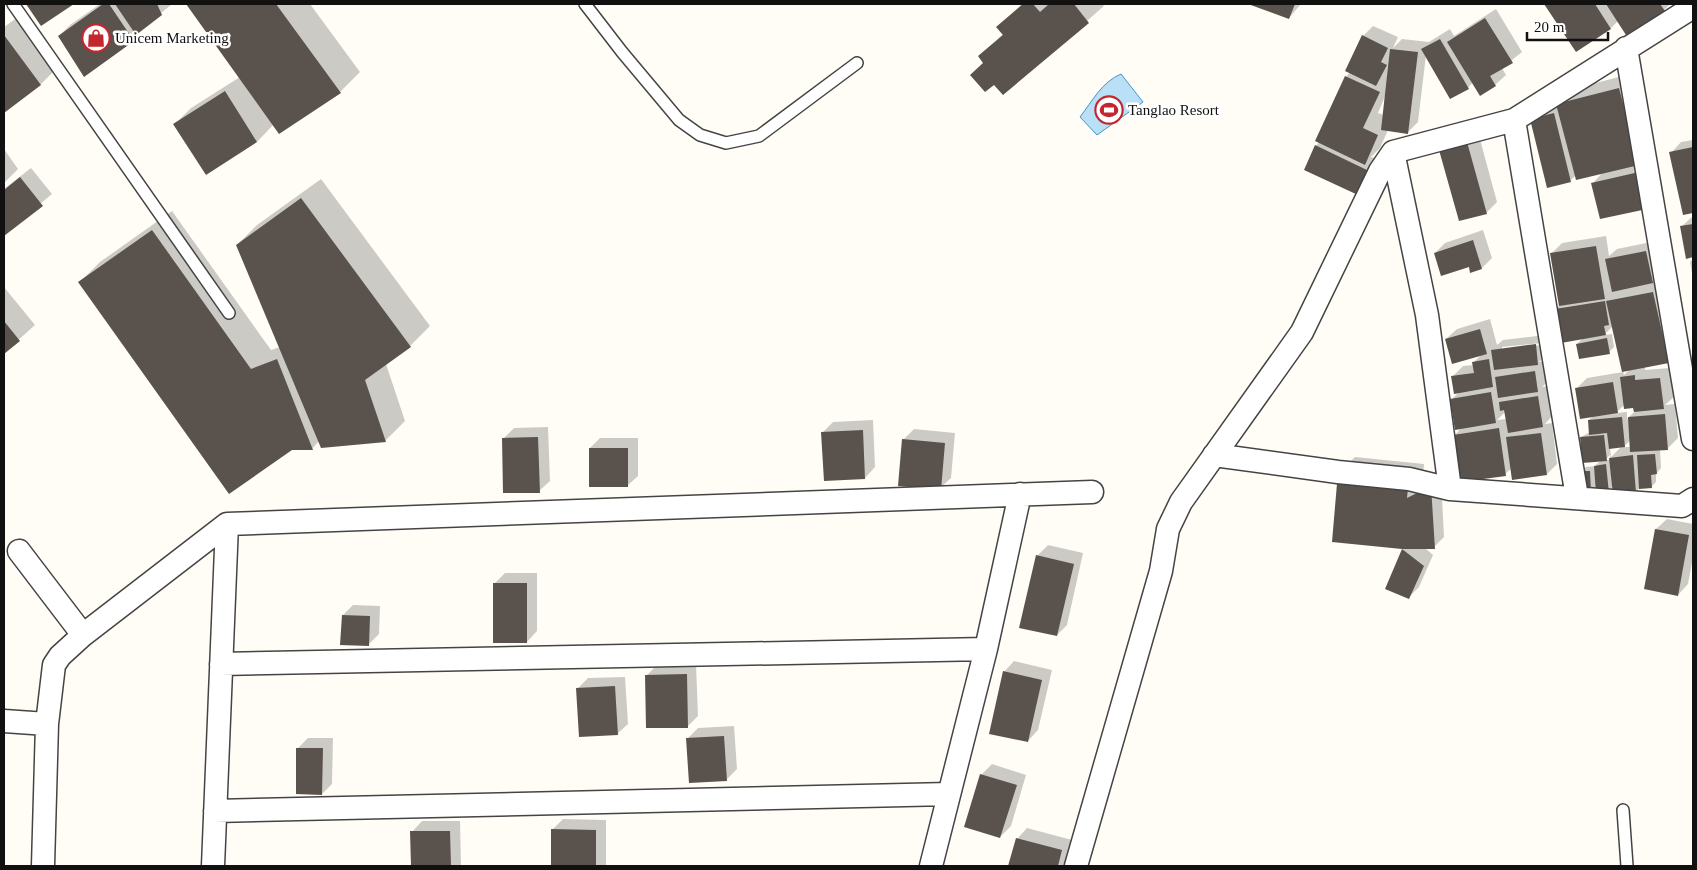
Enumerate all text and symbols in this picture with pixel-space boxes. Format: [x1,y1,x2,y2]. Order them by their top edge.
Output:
scale bar [1527,10,1608,42]
text: 20 m [1534,19,1565,35]
shop icon: Unicem Marketing [81,23,111,53]
place label: Unicem Marketing [115,30,229,46]
sports icon: Tanglao Resort [1094,95,1124,125]
place label: Tanglao Resort [1128,102,1220,118]

